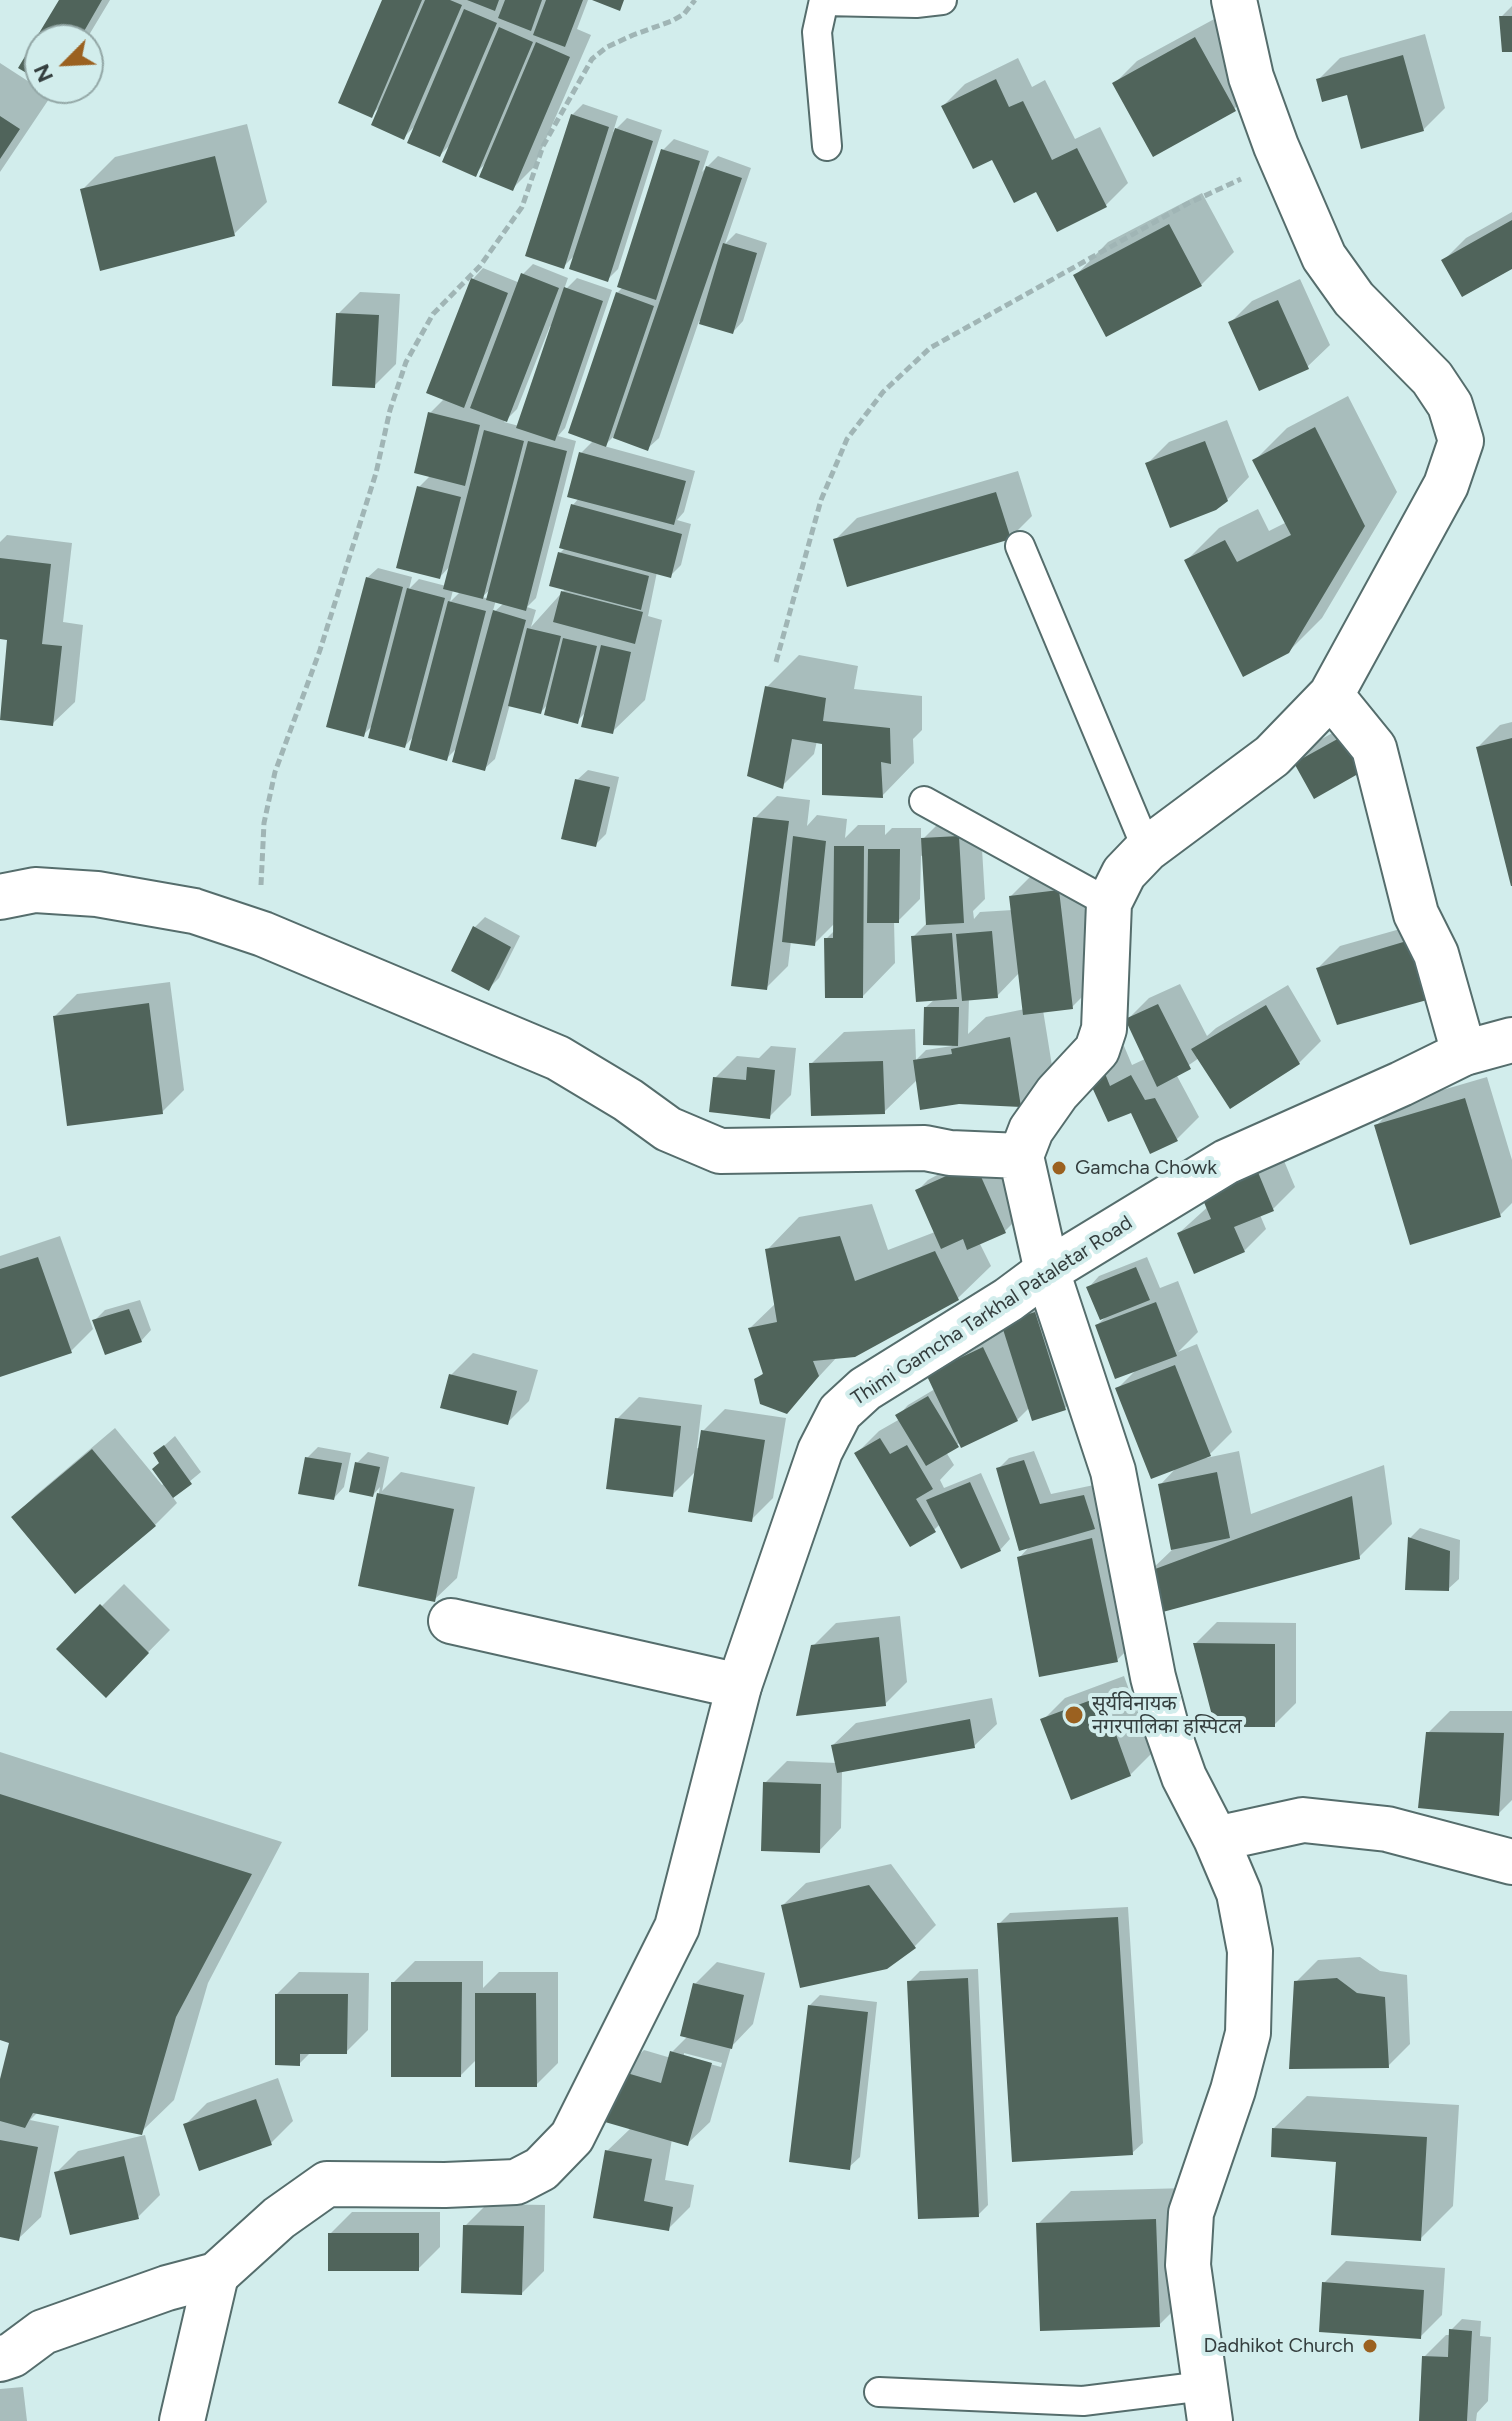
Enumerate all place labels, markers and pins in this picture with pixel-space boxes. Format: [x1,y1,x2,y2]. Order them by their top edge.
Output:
place label: Gamcha Chowk [1075,1156,1217,1180]
marker: Gamcha Chowk [1050,1159,1068,1177]
place label: सूर्यविनायक नगरपालिका हस्पिटल [1092,1692,1242,1739]
marker: सूर्यविनायक नगरपालिका हस्पिटल [1063,1704,1085,1726]
place label: Dadhikot Church [1203,2334,1354,2358]
marker: Dadhikot Church [1361,2337,1379,2355]

